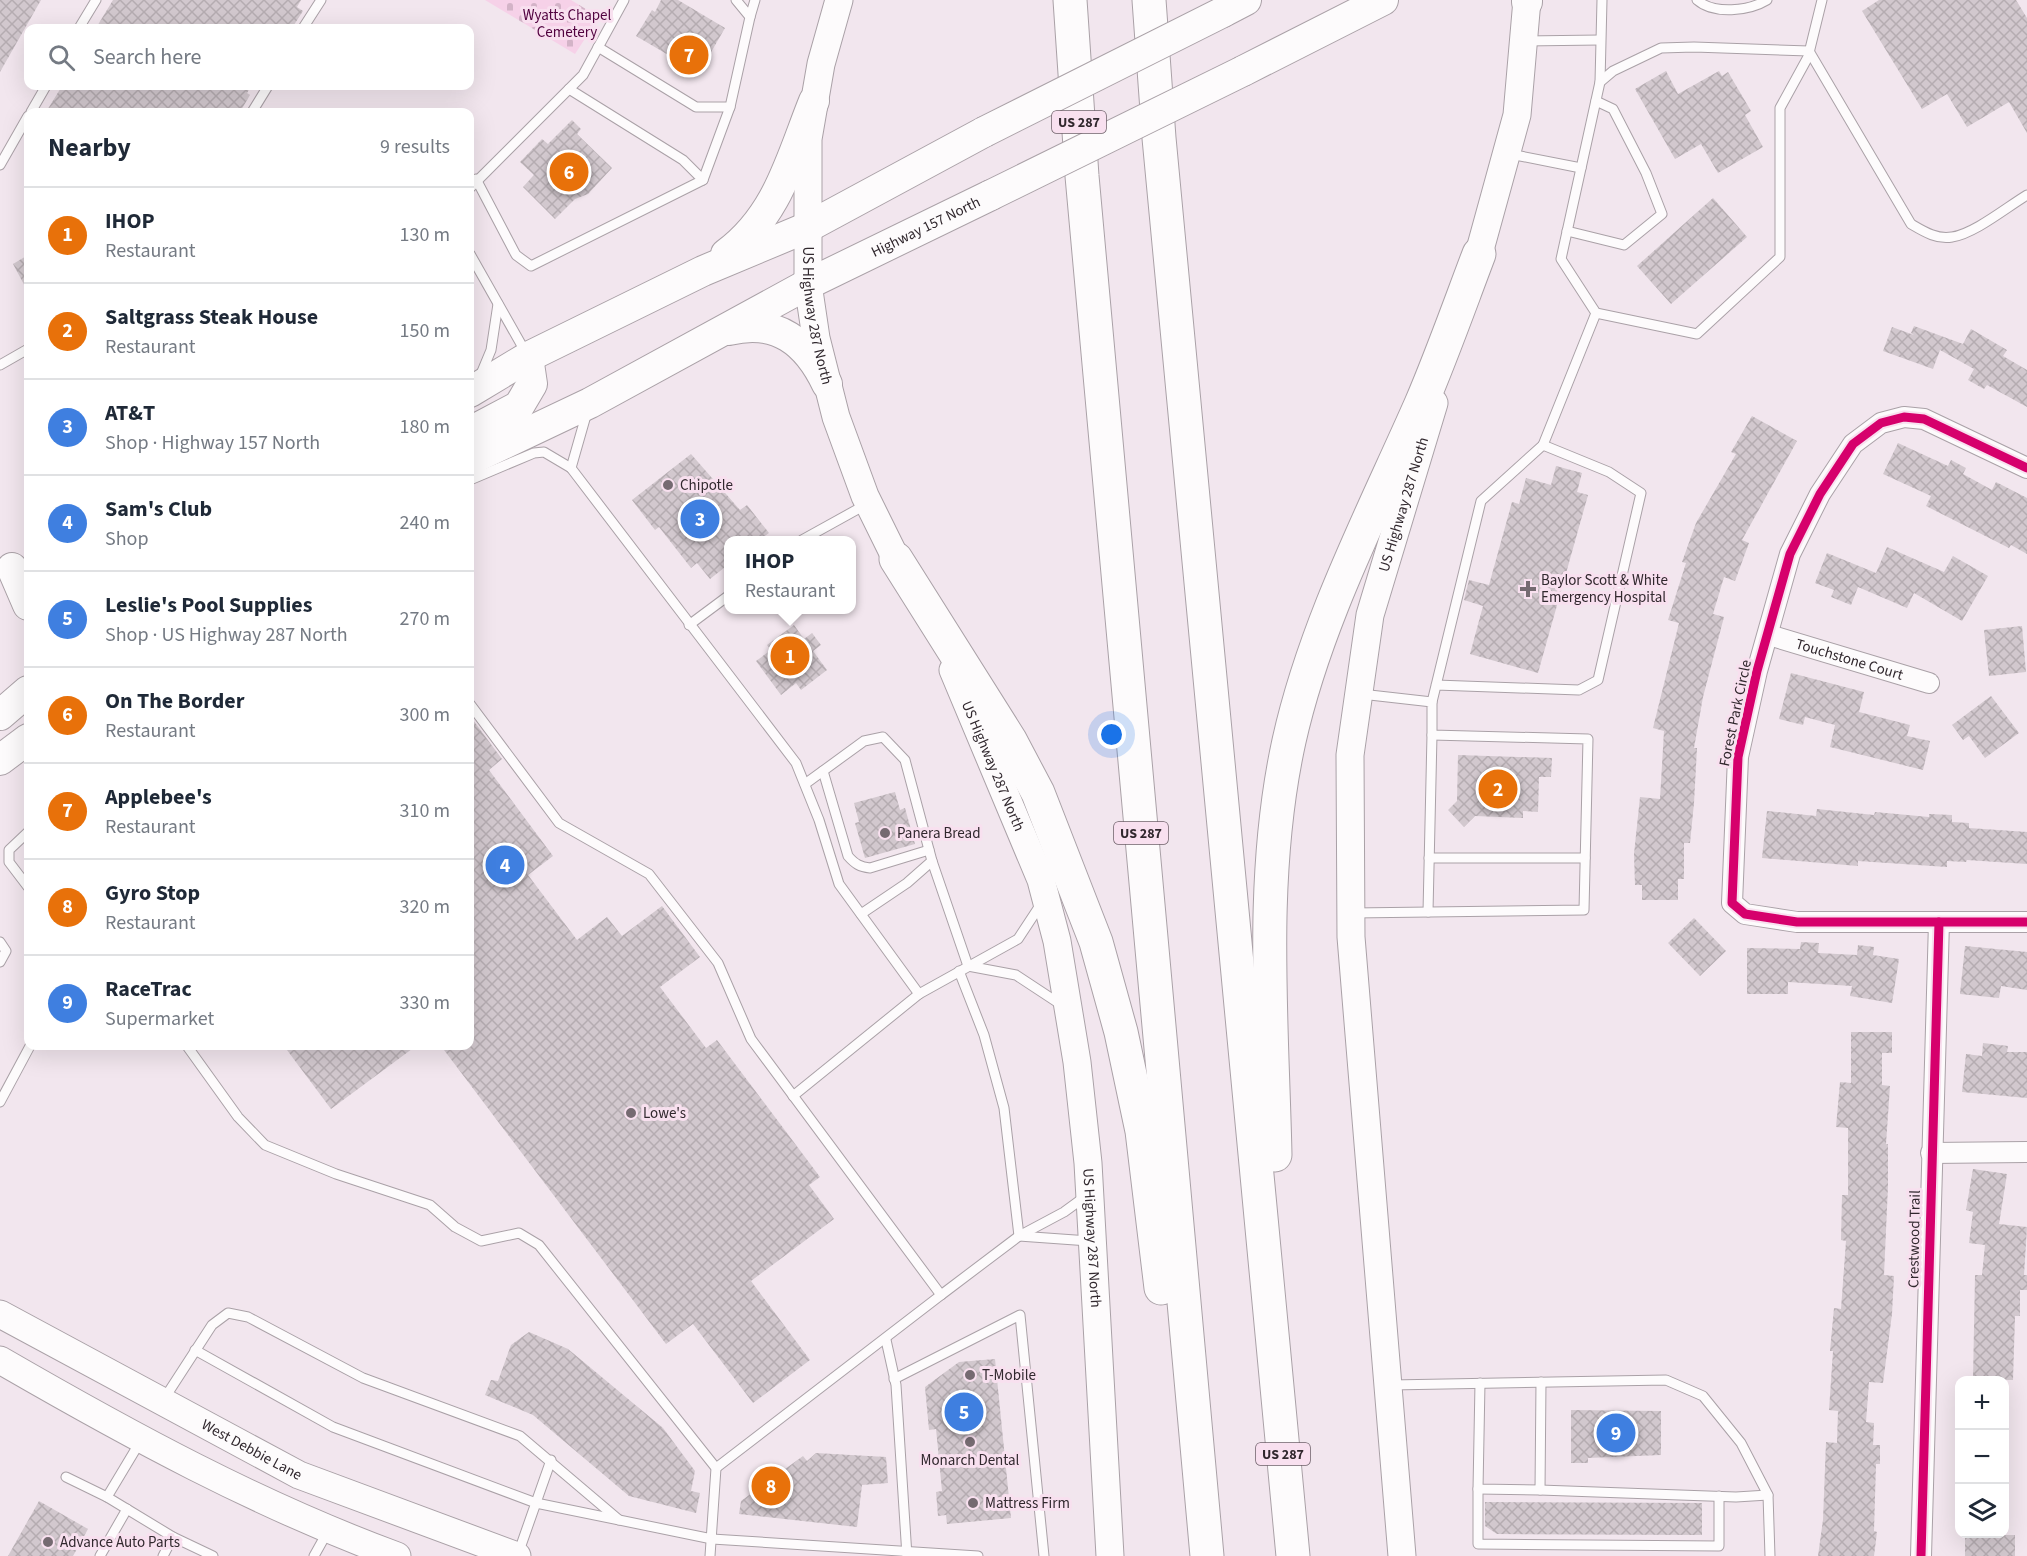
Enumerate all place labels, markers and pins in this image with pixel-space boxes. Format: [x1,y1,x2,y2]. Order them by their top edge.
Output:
pin: 7 [670,32,708,78]
pin: 6 [550,150,588,195]
place label: Chipotle [680,475,733,496]
marker: Chipotle [661,478,675,492]
pin: 3 [680,496,720,542]
place label: Baylor Scott & White Emergency Hospital [1541,570,1668,608]
marker: Baylor Scott & White Emergency Hospital [1519,580,1537,598]
pin: 1 [770,634,810,678]
pin: 2 [1478,766,1518,812]
place label: Panera Bread [897,823,980,844]
marker: Panera Bread [878,826,892,840]
pin: 4 [486,842,524,888]
place label: Lowe's [643,1103,686,1124]
marker: Lowe's [624,1106,638,1120]
place label: T-Mobile [982,1365,1036,1386]
marker: T-Mobile [963,1368,977,1382]
pin: 5 [944,1390,984,1434]
pin: 9 [1596,1410,1636,1456]
marker: Monarch Dental [963,1435,977,1449]
place label: Monarch Dental [921,1450,1020,1471]
pin: 8 [752,1464,790,1508]
place label: Mattress Firm [985,1493,1070,1514]
marker: Mattress Firm [966,1496,980,1510]
place label: Advance Auto Parts [60,1532,180,1553]
marker: Advance Auto Parts [41,1535,55,1549]

